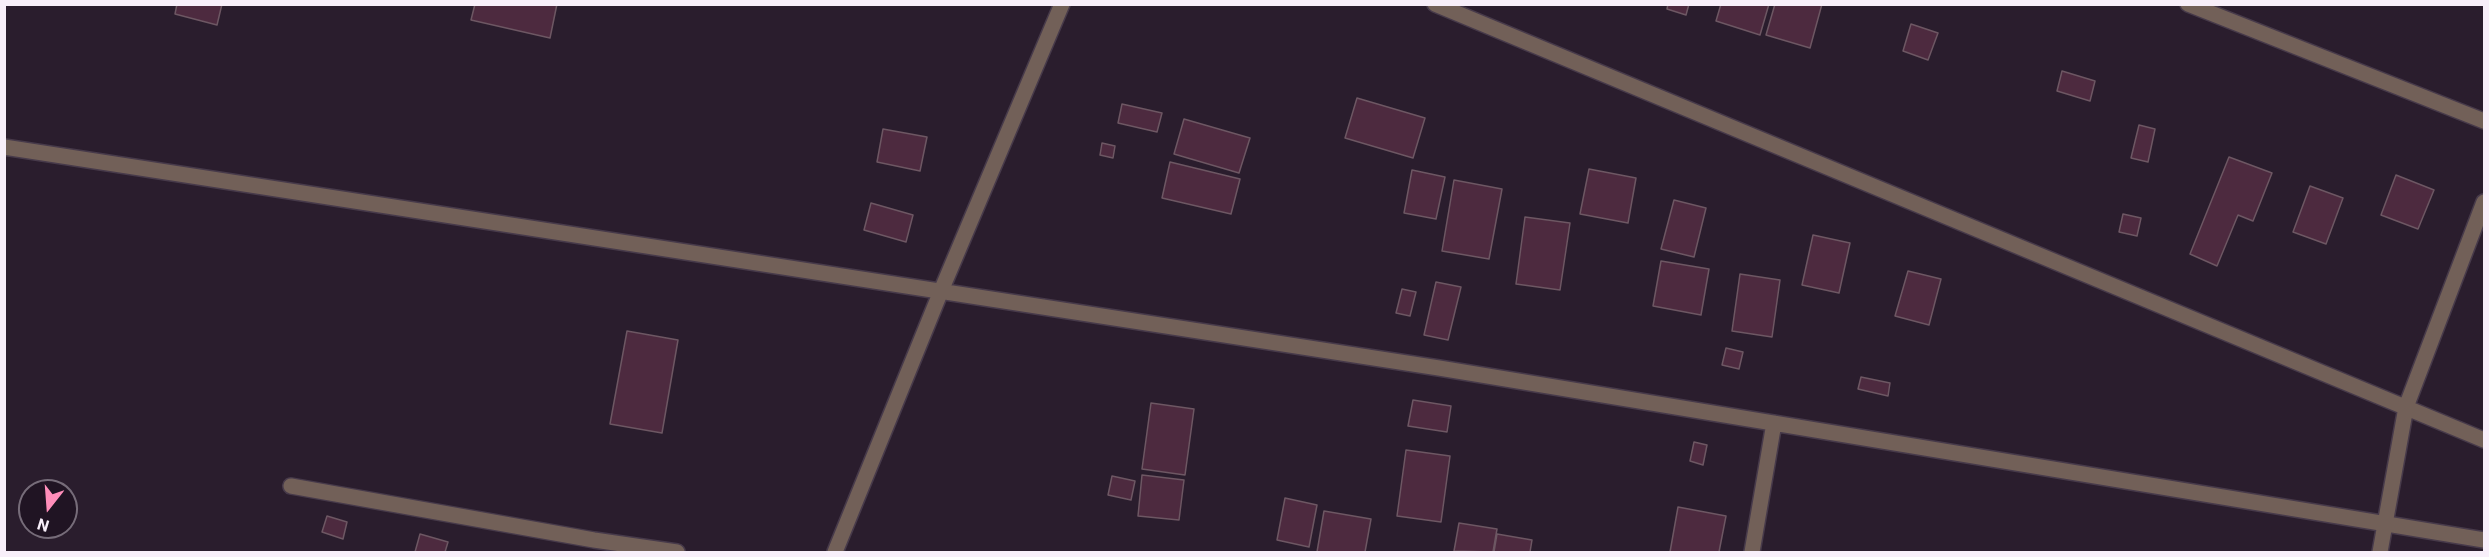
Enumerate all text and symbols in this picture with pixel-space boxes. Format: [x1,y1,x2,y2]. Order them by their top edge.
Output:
north arrow [18,479,78,539]
text: N [35,514,51,536]

